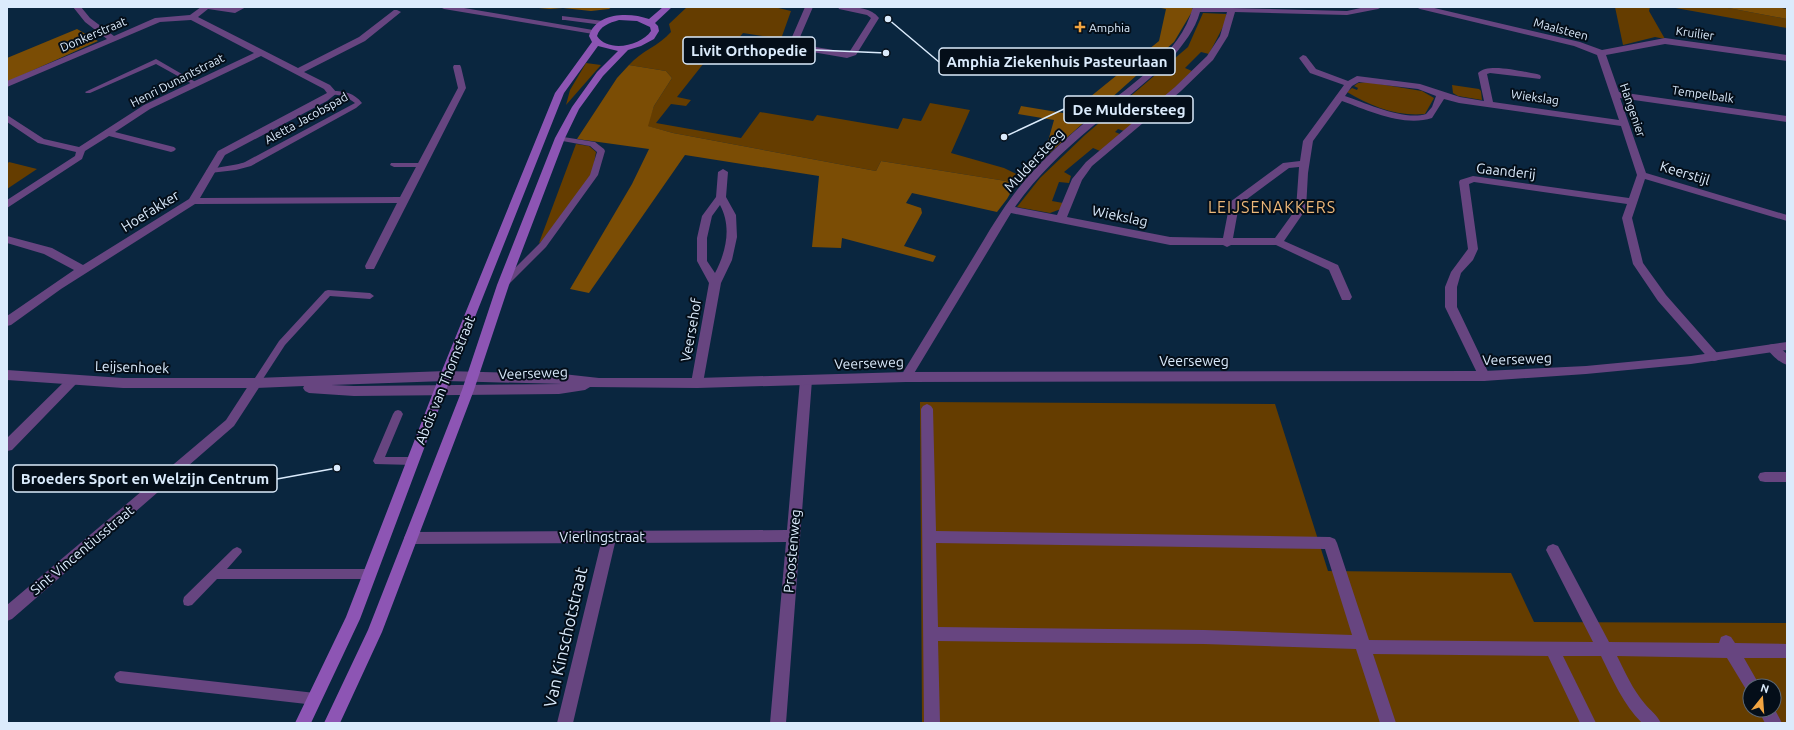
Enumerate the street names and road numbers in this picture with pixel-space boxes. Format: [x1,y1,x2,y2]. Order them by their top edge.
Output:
street label: Donkerstraat [58,14,128,54]
street label: Maalsteen [1532,15,1590,43]
street label: Kruilier [1675,24,1716,42]
street label: Henri Dunantstraat [128,51,226,109]
street label: Hangenier [1618,81,1648,139]
street label: Tempelbalk [1671,83,1735,105]
street label: Wiekslag [1510,87,1560,107]
street label: Aletta Jacobspad [262,90,350,146]
street label: Muldersteeg [1001,125,1067,195]
street label: Keerstijl [1658,158,1712,188]
street label: Gaanderij [1475,160,1537,182]
street label: Hoefakker [118,187,182,235]
street label: Wiekslag [1091,202,1149,230]
street label: Veersehof [678,296,705,363]
street label: Abdis van Thornstraat [412,313,478,447]
street label: Veerseweg [1482,350,1552,368]
street label: Veerseweg [1159,353,1229,369]
street label: Veerseweg [834,354,904,372]
street label: Leijsenhoek [95,358,169,376]
street label: Veerseweg [498,364,568,382]
street label: Sint Vincentiusstraat [27,502,137,598]
street label: Proostenweg [780,508,804,594]
street label: Vierlingstraat [559,529,645,545]
street label: Van Kinschotstraat [540,565,590,709]

